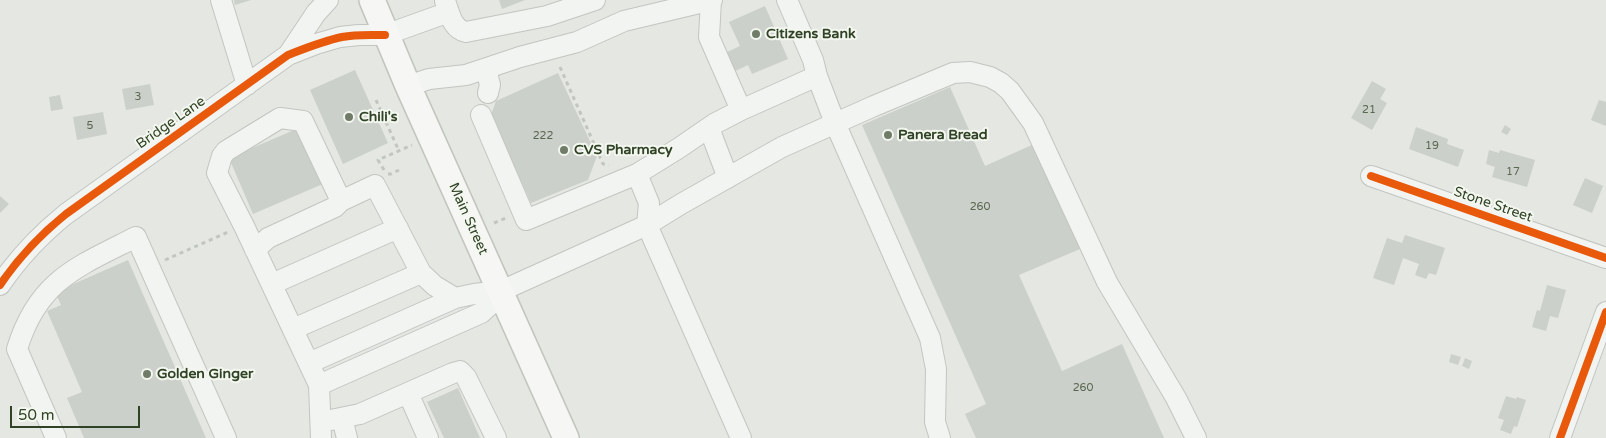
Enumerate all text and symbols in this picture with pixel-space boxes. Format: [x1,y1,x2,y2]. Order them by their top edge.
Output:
place label: Citizens Bank [766,26,856,42]
marker: Citizens Bank [750,28,762,40]
house number: 3 [135,90,141,104]
street label: Bridge Lane [133,93,209,153]
house number: 21 [1362,103,1376,117]
place label: Chili's [359,109,398,125]
marker: Chili's [343,111,355,123]
house number: 5 [87,119,93,133]
place label: Panera Bread [898,127,988,143]
house number: 222 [533,129,553,143]
marker: Panera Bread [882,129,894,141]
house number: 19 [1425,139,1439,153]
place label: CVS Pharmacy [574,142,672,158]
marker: CVS Pharmacy [558,144,570,156]
house number: 17 [1506,165,1520,179]
street label: Main Street [445,180,491,258]
street label: Stone Street [1451,184,1535,226]
house number: 260 [970,200,990,214]
place label: Golden Ginger [157,366,253,382]
marker: Golden Ginger [141,368,153,380]
house number: 260 [1073,381,1093,395]
scale bar [12,396,142,428]
text: 50 m [18,406,55,424]

